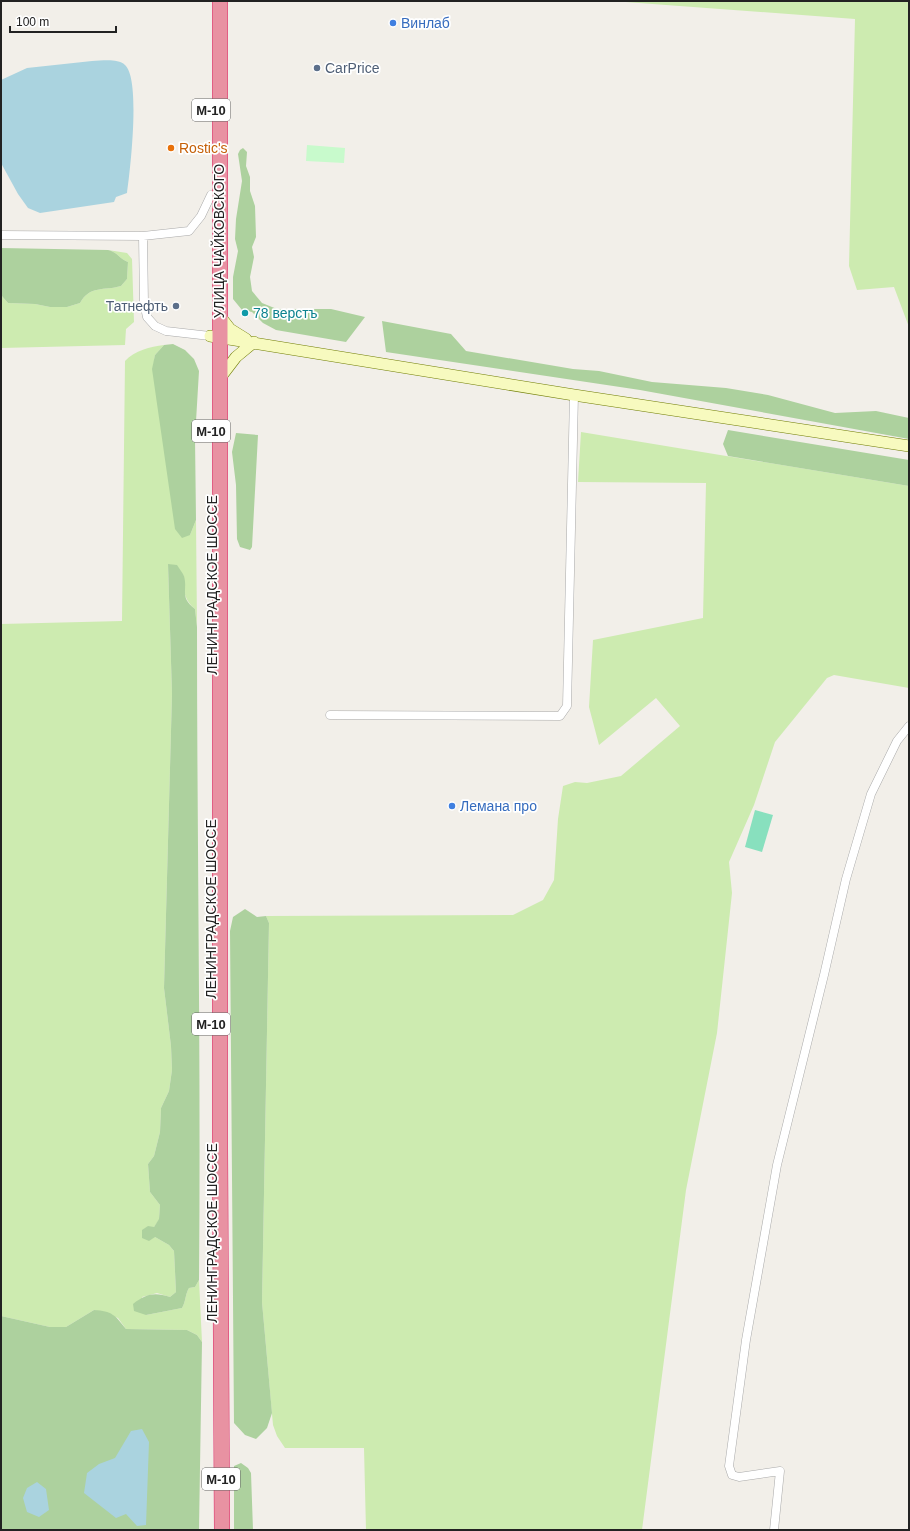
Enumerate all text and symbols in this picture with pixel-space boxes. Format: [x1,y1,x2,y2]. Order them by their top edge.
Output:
scale bar [10,8,116,34]
text: 100 m [16,15,49,29]
place label: Винлаб [401,15,450,31]
marker: Винлаб [388,18,398,28]
place label: CarPrice [325,60,380,76]
marker: CarPrice [312,63,322,73]
road number: М-10 [192,99,230,121]
place label: Rostic's [179,140,228,156]
marker: Rostic's [166,143,176,153]
street label: УЛИЦА ЧАЙКОВСКОГО [210,164,227,318]
place label: Татнефть [106,298,168,314]
marker: Татнефть [171,301,181,311]
place label: 78 верстъ [253,305,318,321]
marker: 78 верстъ [240,308,250,318]
road number: М-10 [192,420,230,442]
street label: ЛЕНИНГРАДСКОЕ ШОССЕ [204,495,220,675]
place label: Лемана про [460,798,537,814]
marker: Лемана про [447,801,457,811]
street label: ЛЕНИНГРАДСКОЕ ШОССЕ [203,819,219,999]
road number: М-10 [192,1013,230,1035]
street label: ЛЕНИНГРАДСКОЕ ШОССЕ [204,1143,220,1323]
road number: М-10 [202,1468,240,1490]

